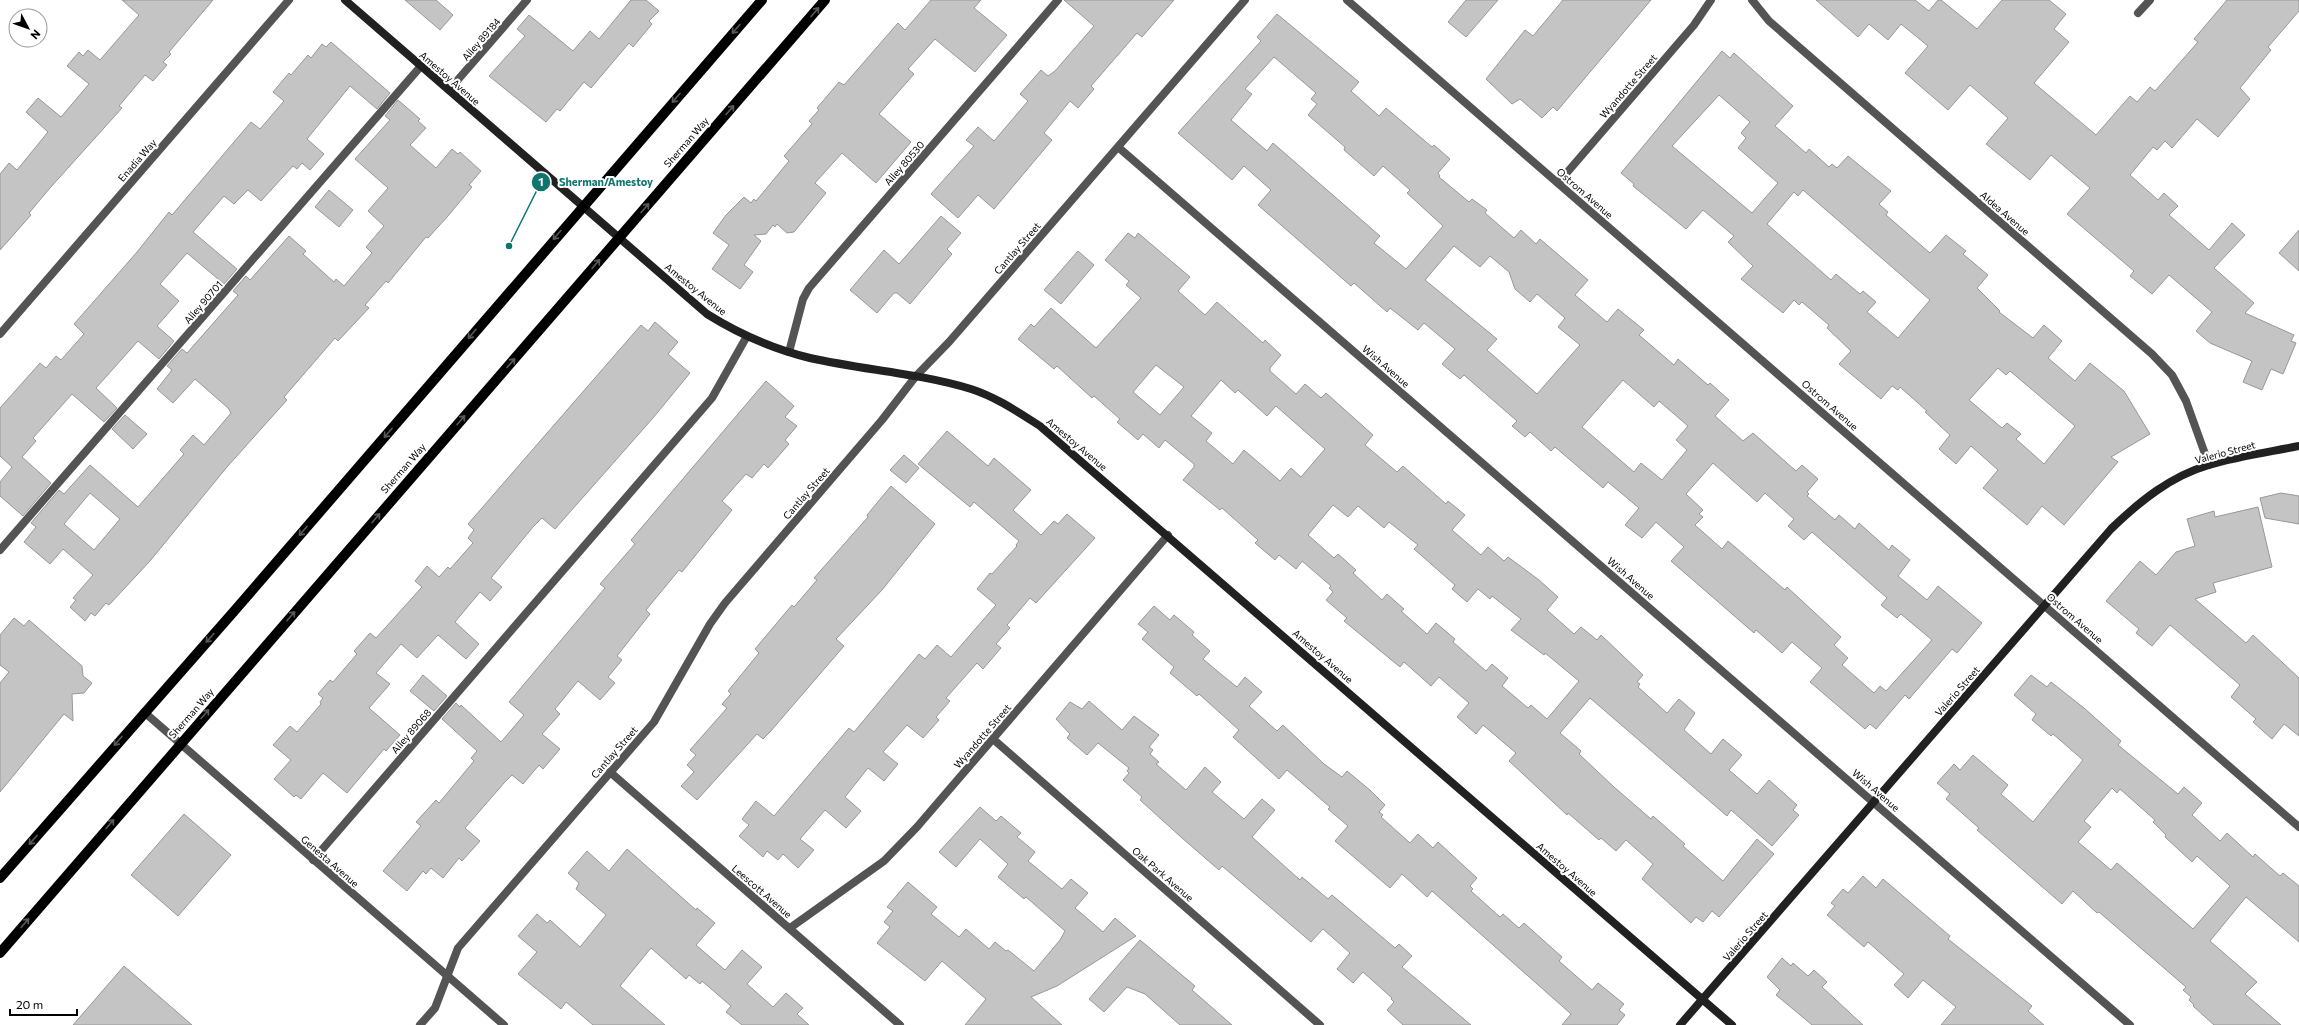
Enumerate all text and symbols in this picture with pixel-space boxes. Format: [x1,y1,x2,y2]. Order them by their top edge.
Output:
one-way arrow [810,7,819,17]
north arrow [8,8,48,48]
street label: Alley 89184 [459,15,503,63]
one-way arrow [732,24,741,34]
text: N [28,28,44,42]
street label: Amestoy Avenue [418,49,482,107]
street label: Wyandotte Street [1597,51,1659,121]
one-way arrow [672,93,681,103]
one-way arrow [725,105,734,115]
street label: Sherman Way [661,115,711,169]
street label: Enadia Way [115,136,159,184]
street label: Alley 80530 [881,138,927,188]
street label: Ostrom Avenue [1554,165,1616,221]
callout: Sherman/Amestoy [531,170,661,193]
text: 1 [538,174,544,188]
text: Sherman/Amestoy [559,175,653,188]
street label: Aldea Avenue [1978,188,2032,238]
one-way arrow [640,203,649,213]
street label: Cantlay Street [991,220,1043,276]
one-way arrow [553,230,562,241]
one-way arrow [591,259,600,270]
street label: Amestoy Avenue [663,261,729,317]
street label: Alley 90701 [181,278,225,326]
one-way arrow [468,329,477,339]
street label: Wish Avenue [1360,342,1412,390]
one-way arrow [506,357,515,368]
street label: Ostrom Avenue [1799,377,1861,433]
one-way arrow [456,415,465,425]
street label: Amestoy Avenue [1044,415,1110,473]
one-way arrow [383,427,392,438]
street label: Valerio Street [2193,438,2257,466]
street label: Sherman Way [378,441,428,495]
street label: Cantlay Street [780,465,832,521]
one-way arrow [371,513,380,523]
one-way arrow [298,526,307,536]
street label: Wish Avenue [1605,554,1657,602]
street label: Ostrom Avenue [2044,590,2106,646]
one-way arrow [286,611,295,621]
street label: Amestoy Avenue [1291,627,1355,685]
one-way arrow [206,632,215,642]
street label: Valerio Street [1932,664,1982,718]
street label: Sherman Way [166,686,216,740]
street label: Wyandotte Street [951,701,1013,771]
street label: Alley 89068 [388,706,434,756]
one-way arrow [201,709,210,720]
street label: Cantlay Street [588,724,640,780]
one-way arrow [114,736,123,746]
street label: Wish Avenue [1850,766,1902,814]
one-way arrow [106,819,115,830]
street label: Genesta Avenue [299,833,361,889]
one-way arrow [28,834,37,845]
street label: Amestoy Avenue [1535,840,1599,898]
street label: Oak Park Avenue [1130,844,1196,904]
street label: Leescott Avenue [730,862,794,920]
street label: Valerio Street [1720,909,1770,963]
one-way arrow [21,918,30,928]
scale bar [10,991,77,1017]
text: 20 m [16,997,43,1011]

